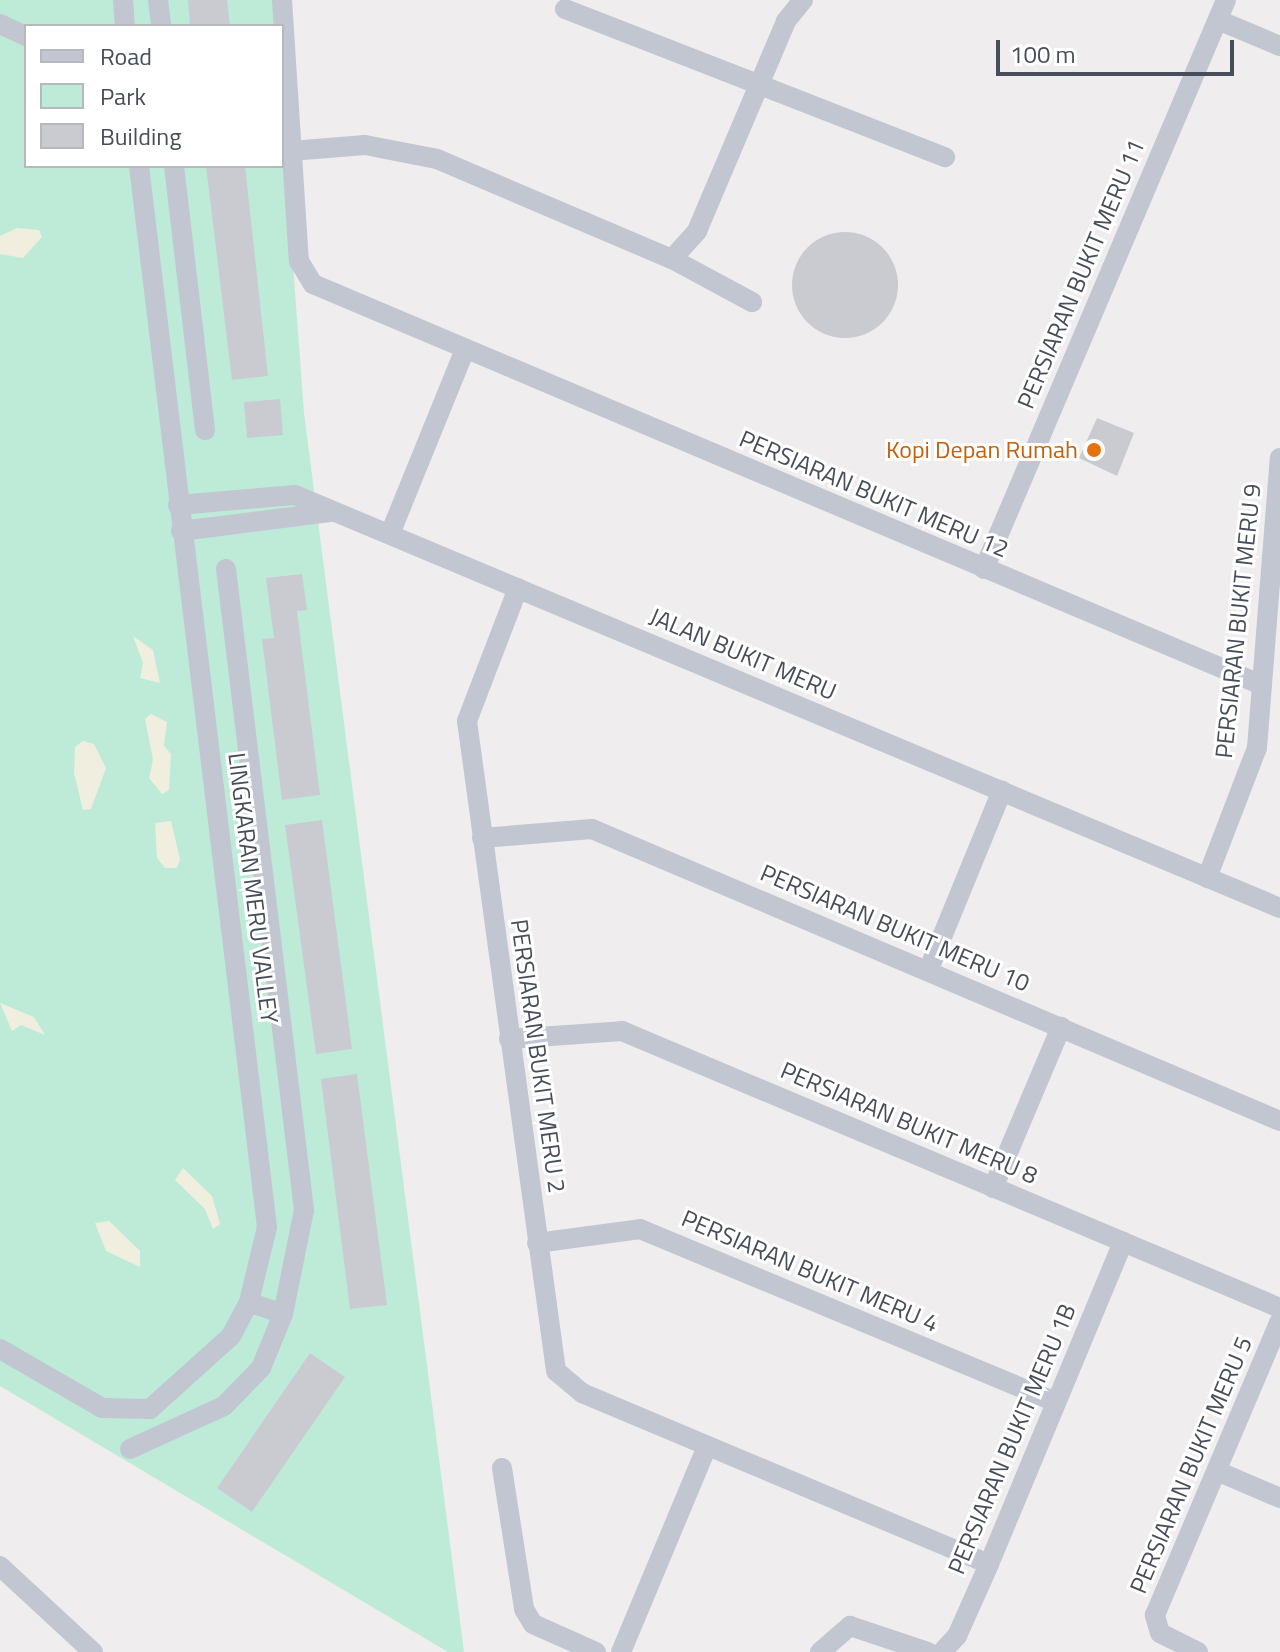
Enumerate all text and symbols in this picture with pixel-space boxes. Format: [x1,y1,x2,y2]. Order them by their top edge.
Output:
legend [24,24,284,168]
scale bar [1000,24,1238,74]
text: 100 m [1010,36,1076,72]
text: Road [100,38,152,74]
text: Park [100,78,146,114]
text: Building [100,118,182,154]
street label: PERSIARAN BUKIT MERU 11 [1011,135,1151,413]
street label: PERSIARAN BUKIT MERU 12 [735,424,1013,564]
place label: Kopi Depan Rumah [886,436,1078,464]
marker: Kopi Depan Rumah [1085,441,1103,459]
street label: PERSIARAN BUKIT MERU 9 [1209,482,1267,760]
street label: JALAN BUKIT MERU [645,602,841,706]
street label: LINGKARAN MERU VALLEY [222,751,284,1025]
street label: PERSIARAN BUKIT MERU 10 [756,858,1034,998]
street label: PERSIARAN BUKIT MERU 2 [505,917,571,1195]
street label: PERSIARAN BUKIT MERU 8 [776,1056,1042,1190]
street label: PERSIARAN BUKIT MERU 4 [677,1204,943,1338]
street label: PERSIARAN BUKIT MERU 1B [942,1300,1082,1578]
street label: PERSIARAN BUKIT MERU 5 [1124,1332,1258,1598]

